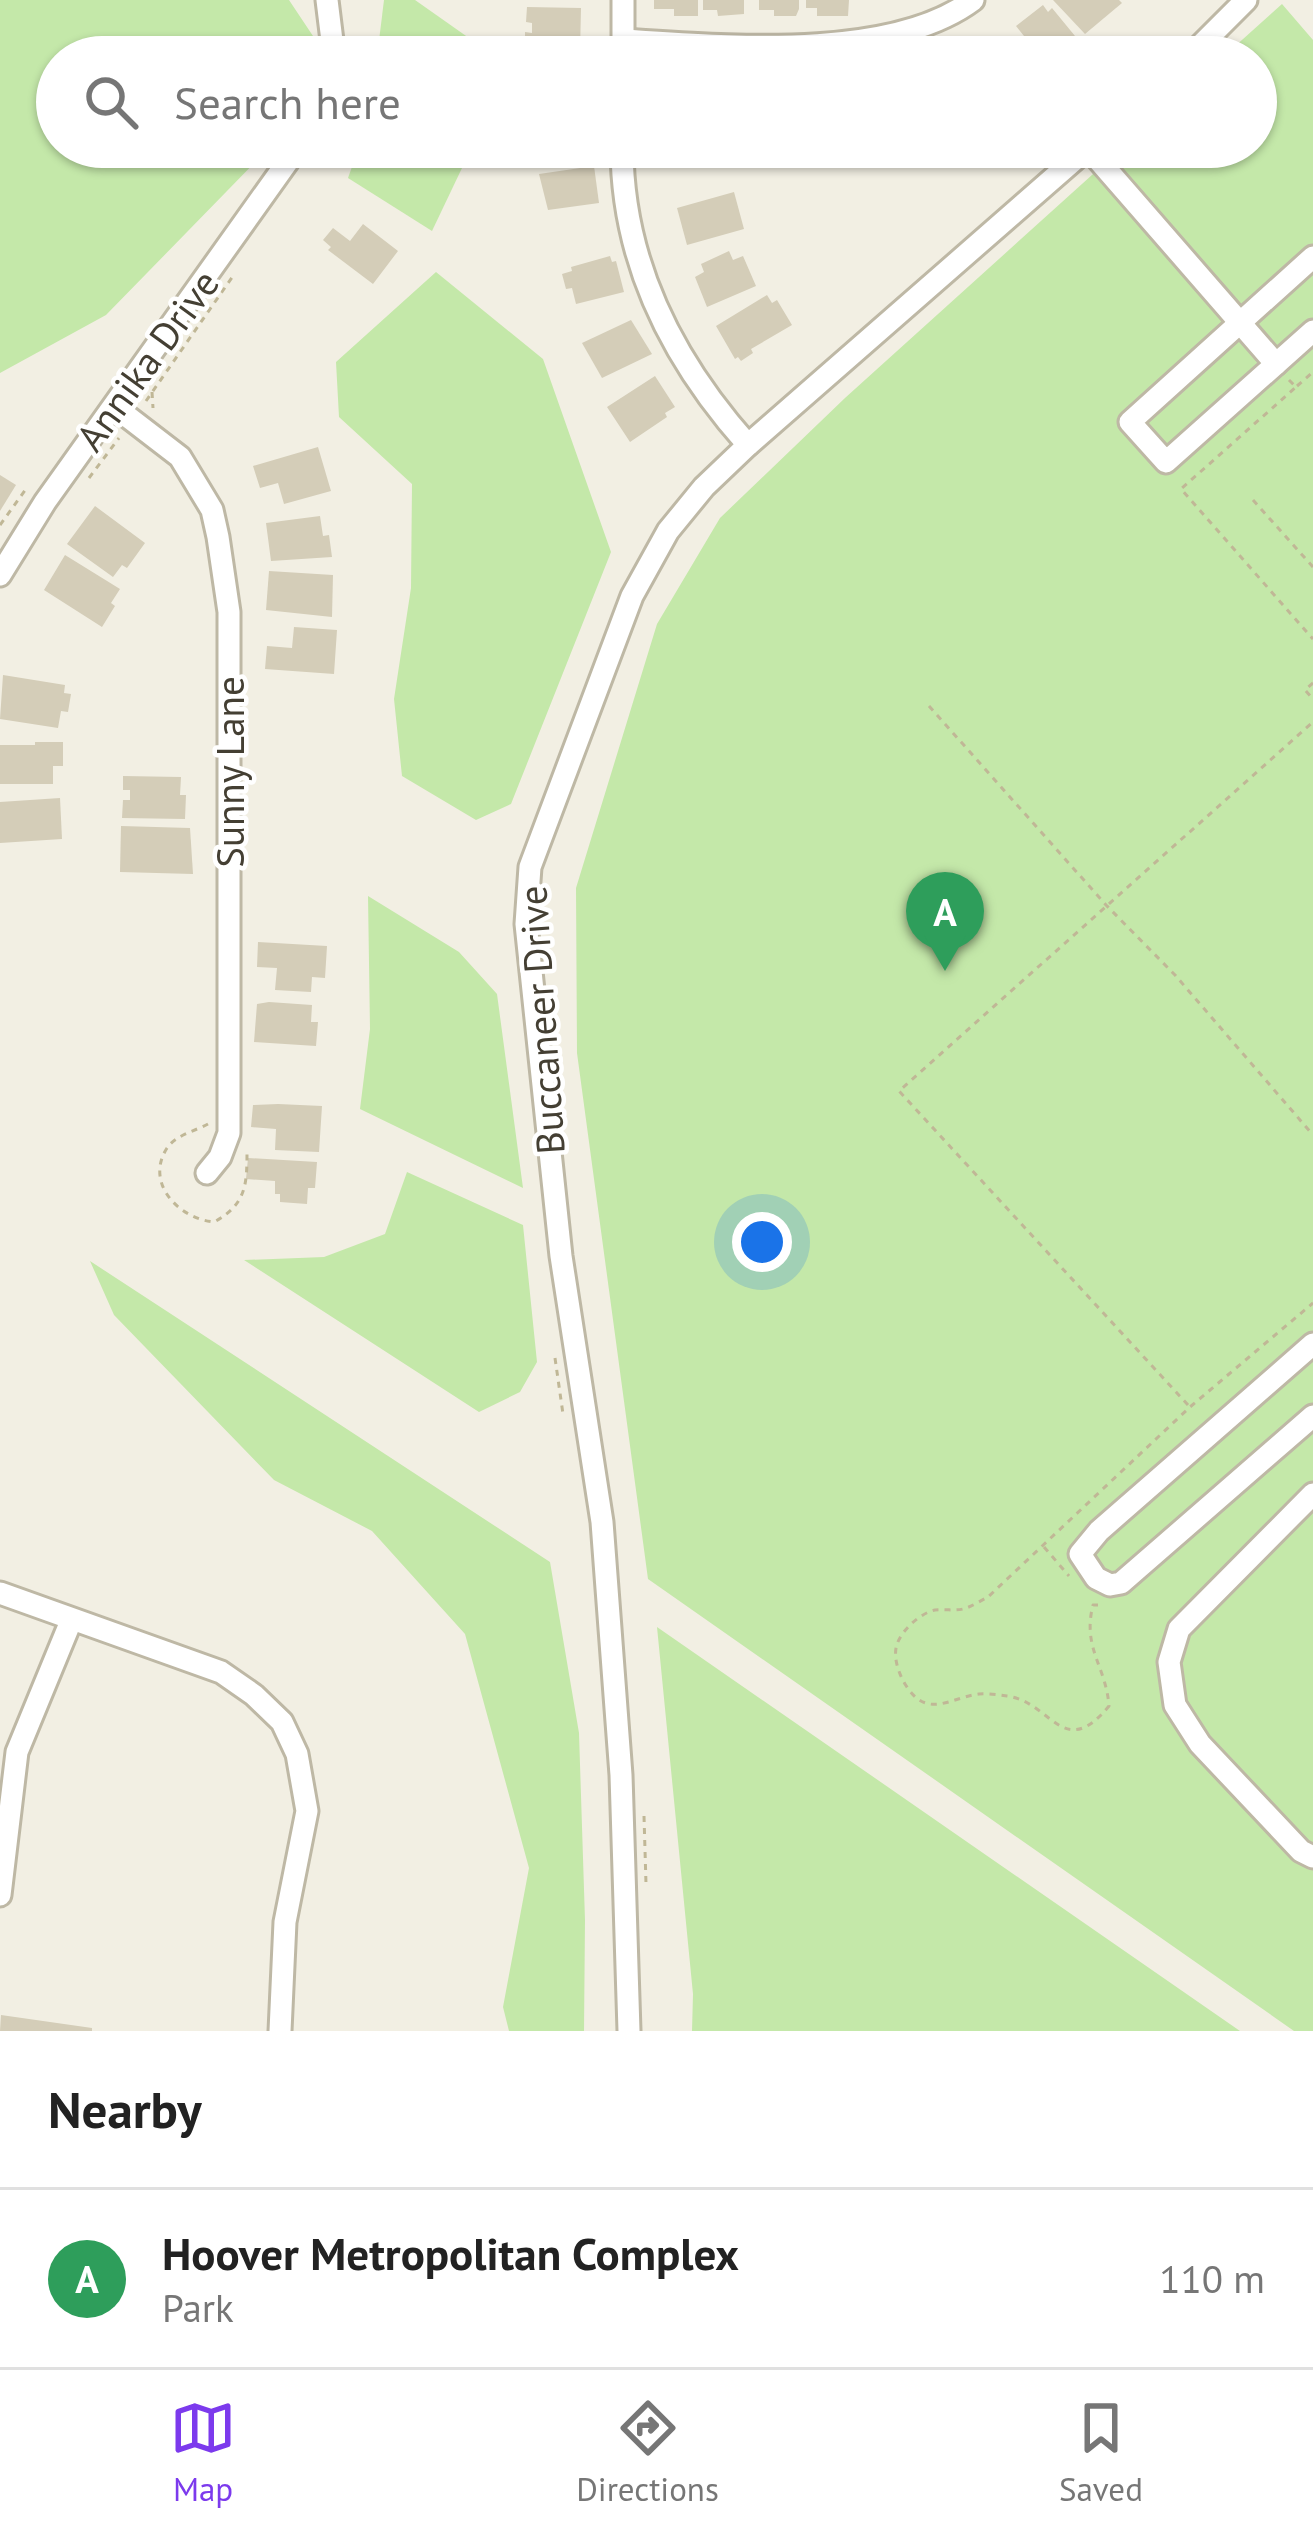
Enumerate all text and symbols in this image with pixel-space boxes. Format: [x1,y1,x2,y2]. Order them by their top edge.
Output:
search box [36,36,1277,168]
icon: search [78,69,144,135]
text: Search here [174,73,401,131]
street label: Annika Drive [64,259,230,461]
street label: Sunny Lane [204,676,255,868]
pin: A [906,872,984,971]
street label: Buccaneer Drive [506,884,576,1156]
your location [732,1212,792,1272]
text: Nearby [48,2076,202,2142]
text: Hoover Metropolitan Complex [162,2224,739,2282]
text: A [75,2253,99,2304]
text: 110 m [1159,2253,1265,2304]
text: Park [162,2282,234,2333]
tab: Map [170,2395,236,2510]
tab: Directions [576,2395,719,2510]
tab: Saved [1059,2395,1143,2510]

